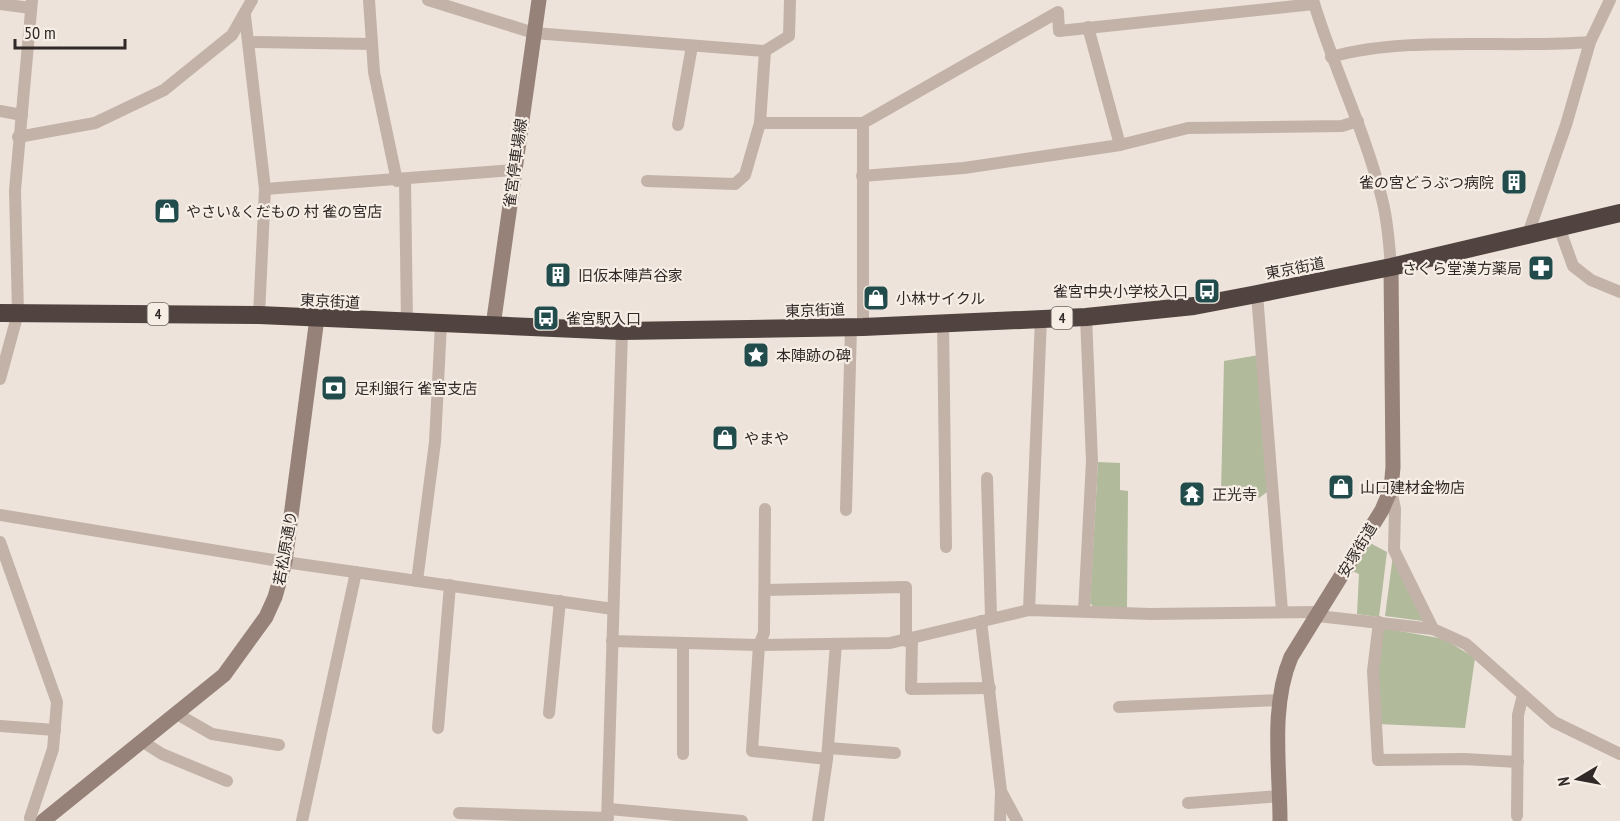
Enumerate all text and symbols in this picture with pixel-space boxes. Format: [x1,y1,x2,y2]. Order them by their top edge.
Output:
scale bar [15,12,124,50]
text: 50 m [24,21,56,44]
street label: 雀宮停車場線 [499,117,531,209]
building icon: 雀の宮どうぶつ病院 [1499,167,1529,197]
place label: 雀の宮どうぶつ病院 [1359,173,1494,192]
shop icon: やさい&くだもの 村 雀の宮店 [152,196,182,226]
place label: やさい&くだもの 村 雀の宮店 [186,202,382,221]
street label: 東京街道 [1264,253,1326,283]
pharmacy icon: さくら堂漢方薬局 [1526,253,1556,283]
place label: さくら堂漢方薬局 [1402,259,1522,278]
building icon: 旧仮本陣芦谷家 [543,260,573,290]
place label: 旧仮本陣芦谷家 [578,266,683,285]
bus stop icon: 雀宮中央小学校入口 [1192,276,1222,306]
place label: 雀宮中央小学校入口 [1053,282,1188,301]
shop icon: 小林サイクル [861,283,891,313]
place label: 小林サイクル [896,289,985,308]
street label: 東京街道 [300,290,360,312]
street label: 東京街道 [785,299,845,321]
road number: 4 [148,303,168,325]
bus stop icon: 雀宮駅入口 [531,303,561,333]
road number: 4 [1052,307,1072,329]
place label: 雀宮駅入口 [566,309,641,328]
place icon: 本陣跡の碑 [741,340,771,370]
place label: 本陣跡の碑 [776,346,851,365]
bank icon: 足利銀行 雀宮支店 [319,373,349,403]
place label: 足利銀行 雀宮支店 [354,379,477,398]
shop icon: やまや [710,423,740,453]
place label: やまや [744,429,789,448]
shop icon: 山口建材金物店 [1326,472,1356,502]
place label: 山口建材金物店 [1360,478,1465,497]
temple icon: 正光寺 [1177,479,1207,509]
place label: 正光寺 [1212,485,1257,504]
street label: 若松原通り [269,509,301,587]
street label: 安塚街道 [1333,519,1381,581]
north arrow [1548,749,1608,809]
text: N [1553,776,1574,788]

